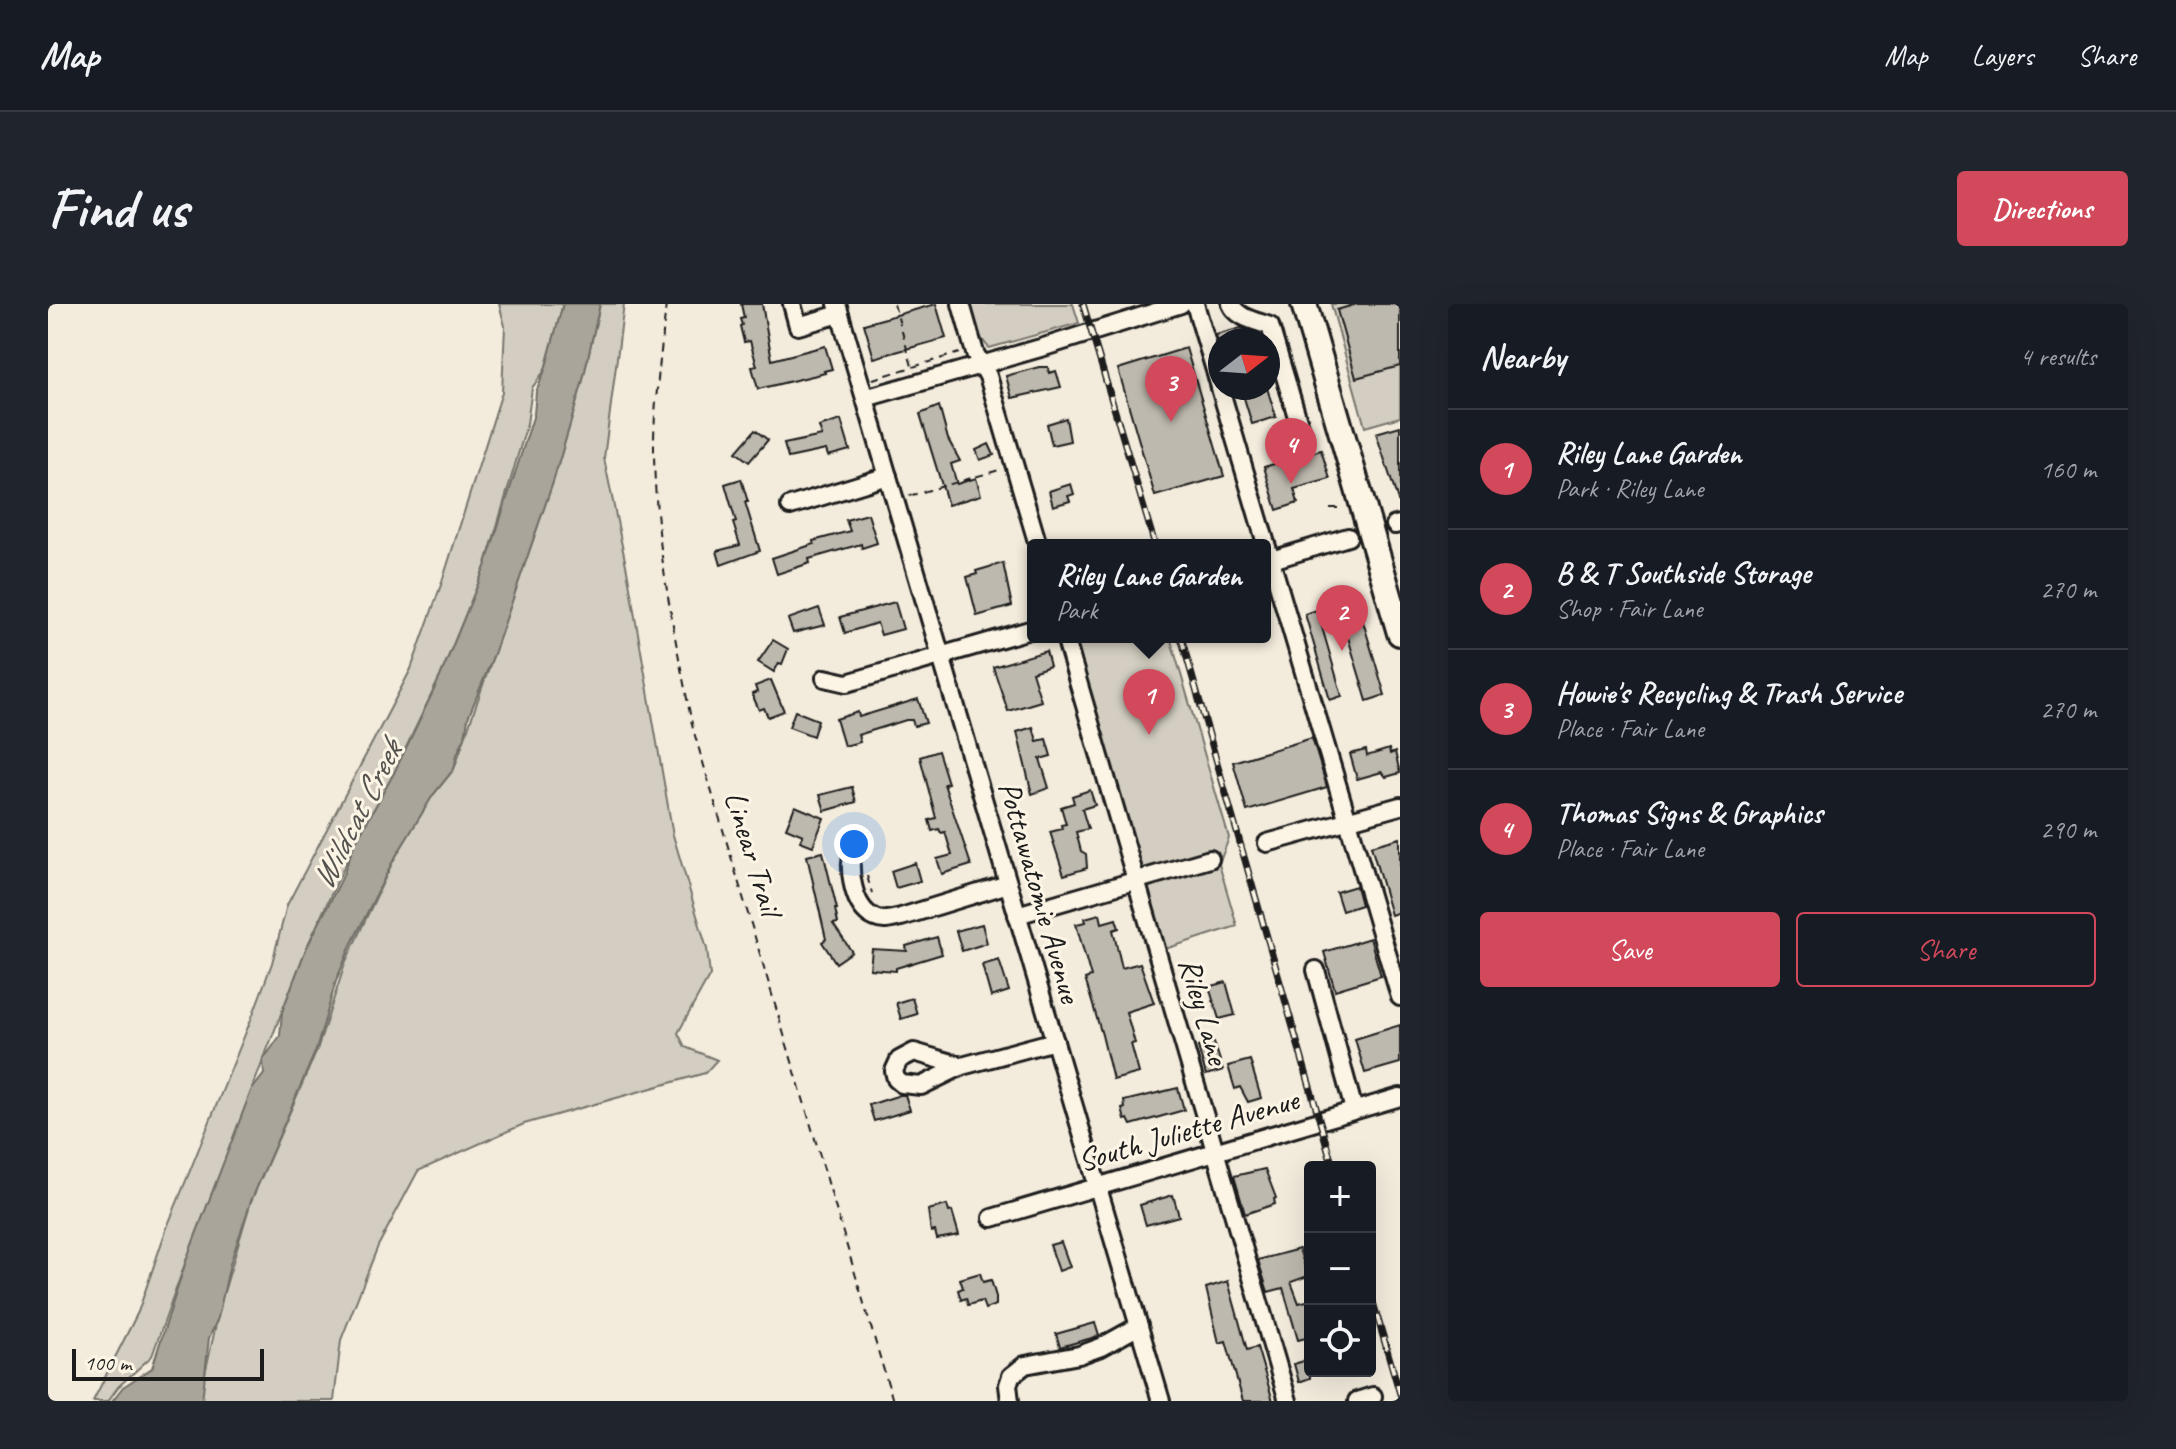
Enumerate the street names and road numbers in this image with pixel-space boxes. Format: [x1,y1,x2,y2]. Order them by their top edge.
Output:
street label: Pottawatomie Avenue [989,777,1092,1010]
street label: Linear Trail [715,786,793,925]
street label: Riley Lane [1169,953,1239,1072]
street label: South Juliette Avenue [1073,1078,1306,1181]

